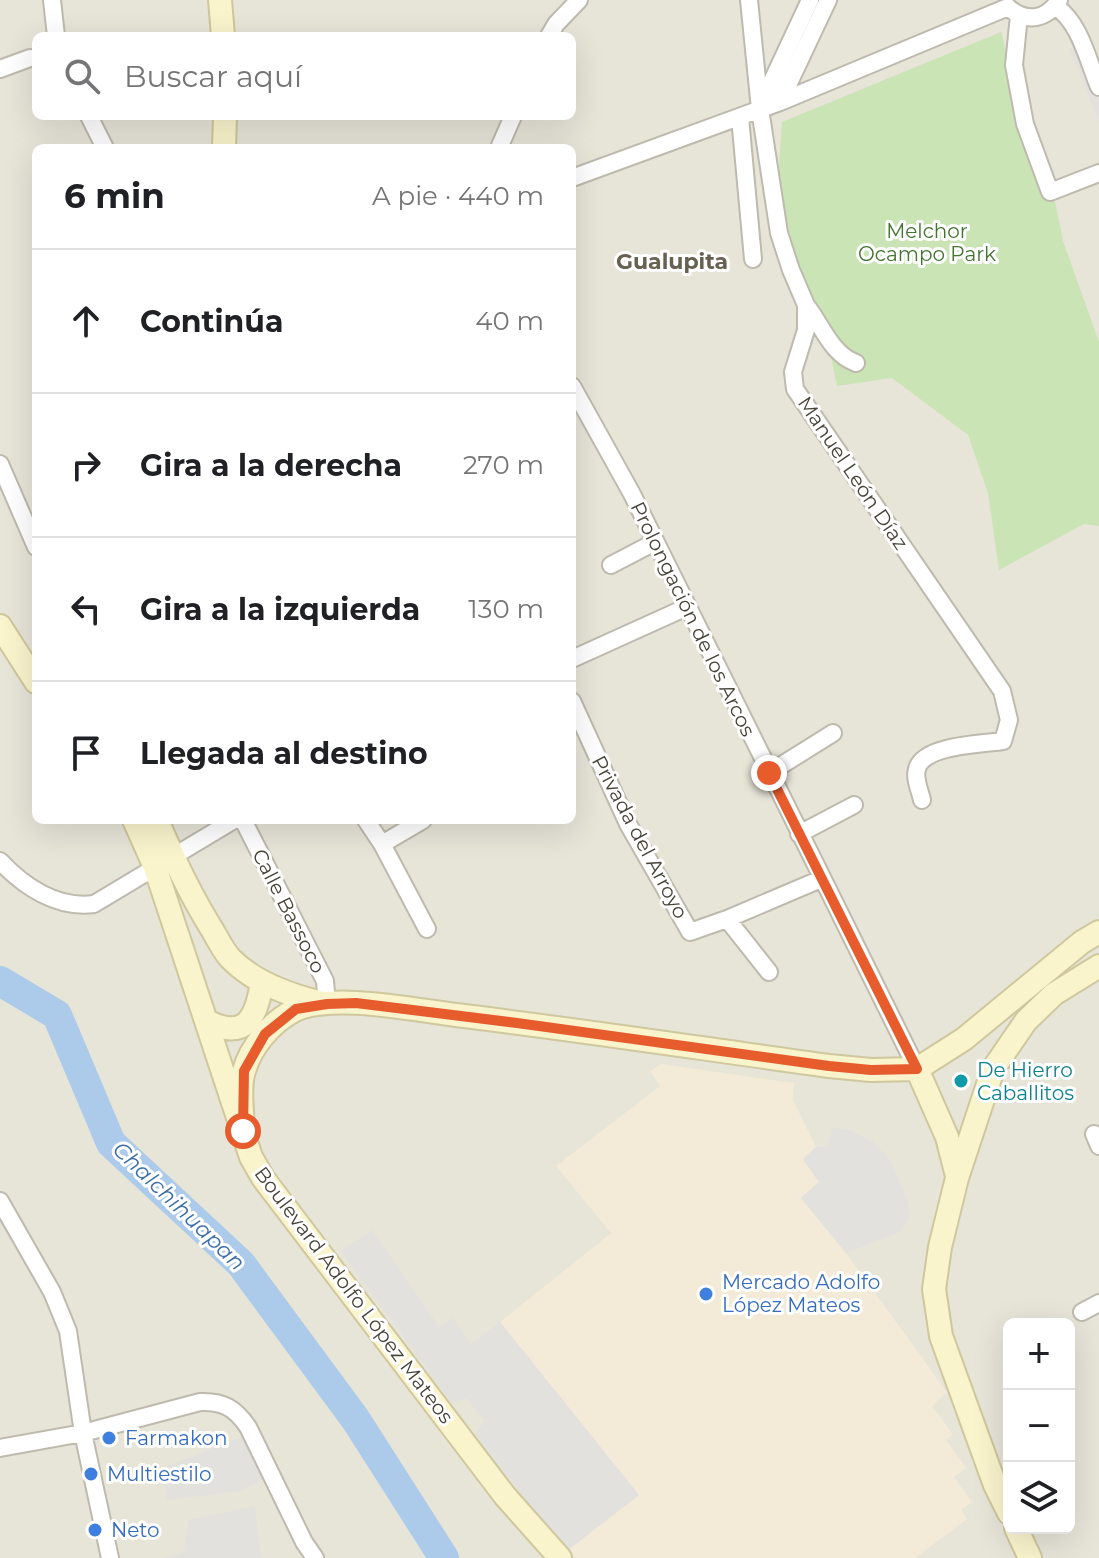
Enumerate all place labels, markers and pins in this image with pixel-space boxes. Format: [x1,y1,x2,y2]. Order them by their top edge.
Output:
place label: De Hierro Caballitos [977,1058,1074,1105]
marker: De Hierro Caballitos [952,1072,970,1090]
place label: Mercado Adolfo López Mateos [722,1270,880,1317]
marker: Mercado Adolfo López Mateos [697,1285,715,1303]
place label: Farmakon [125,1426,228,1450]
marker: Farmakon [100,1429,118,1447]
place label: Multiestilo [107,1462,212,1486]
marker: Multiestilo [82,1465,100,1483]
place label: Neto [111,1518,160,1542]
marker: Neto [86,1521,104,1539]

